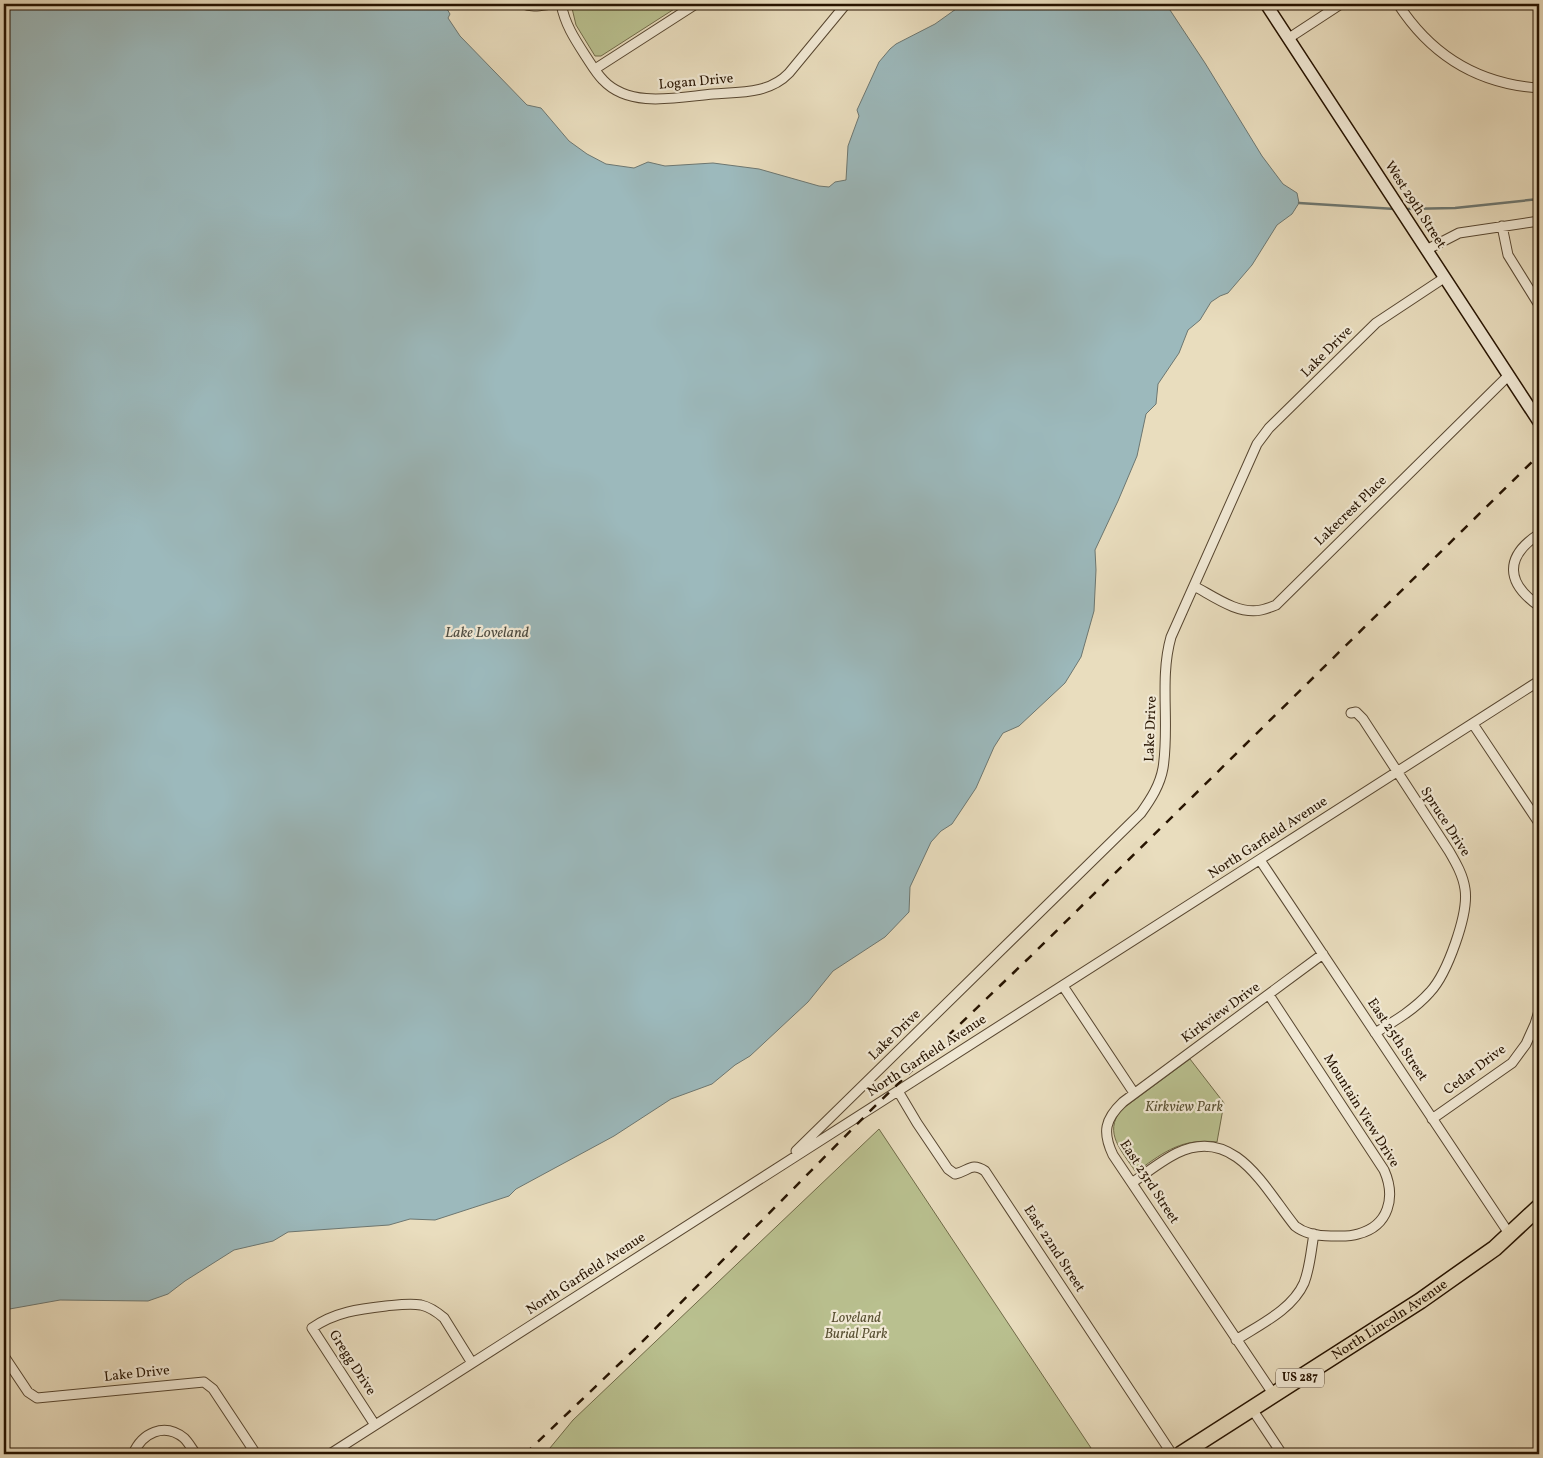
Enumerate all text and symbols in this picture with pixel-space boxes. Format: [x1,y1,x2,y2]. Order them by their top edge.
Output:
street label: Logan Drive [658,69,734,95]
street label: West 29th Street [1380,158,1450,252]
street label: Lake Drive [1297,322,1357,382]
street label: Lakecrest Place [1311,471,1391,550]
water label: Lake Loveland [445,623,529,644]
street label: Lake Drive [1140,695,1162,762]
street label: Spruce Drive [1415,784,1475,861]
street label: North Garfield Avenue [1205,792,1332,884]
street label: Kirkview Drive [1178,978,1264,1048]
street label: East 25th Street [1362,995,1432,1085]
street label: Lake Drive [865,1005,926,1065]
street label: North Garfield Avenue [864,1010,991,1102]
street label: Cedar Drive [1440,1040,1510,1100]
street label: Mountain View Drive [1318,1051,1404,1172]
park label: Kirkview Park [1145,1098,1223,1117]
street label: East 23rd Street [1115,1136,1183,1228]
street label: East 22nd Street [1019,1202,1089,1296]
street label: North Garfield Avenue [523,1228,650,1320]
street label: North Lincoln Avenue [1328,1275,1452,1365]
park label: Loveland Burial Park [824,1309,888,1344]
street label: Gregg Drive [324,1327,380,1400]
street label: Lake Drive [103,1361,171,1387]
road number: US 287 [1276,1369,1324,1388]

